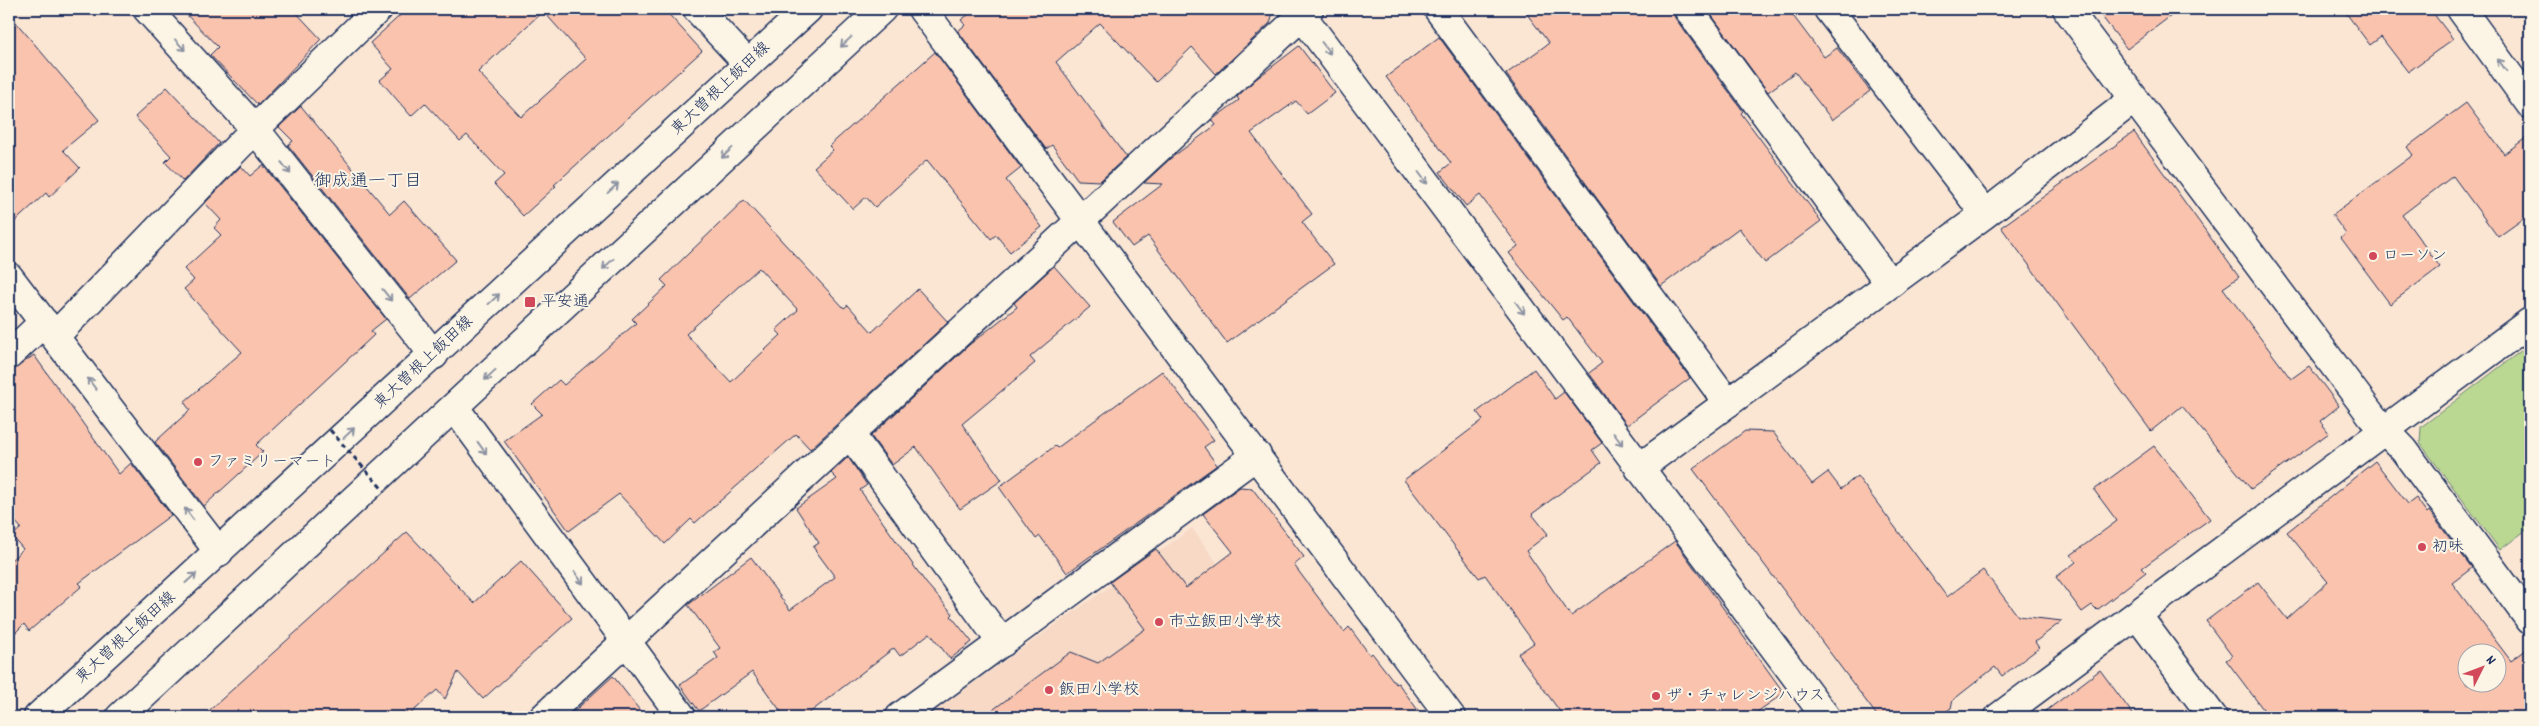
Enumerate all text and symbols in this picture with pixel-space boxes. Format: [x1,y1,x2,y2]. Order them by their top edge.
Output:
one-way arrow [840,36,852,48]
street label: 東大曽根上飯田線 [666,37,776,141]
one-way arrow [174,38,186,51]
one-way arrow [1321,41,1331,55]
one-way arrow [2496,59,2507,72]
one-way arrow [721,147,734,159]
one-way arrow [281,161,291,175]
district label: 御成通一丁目 [314,170,422,195]
one-way arrow [1418,171,1429,184]
one-way arrow [607,182,620,194]
place label: ローソン [2383,245,2447,268]
marker: ローソン [2367,250,2379,262]
one-way arrow [602,258,615,270]
one-way arrow [381,288,392,301]
place label: 平安通 [541,291,589,314]
one-way arrow [488,293,500,305]
marker: 平安通 [523,295,537,309]
one-way arrow [1515,301,1526,314]
street label: 東大曽根上飯田線 [369,311,479,415]
one-way arrow [483,369,496,381]
one-way arrow [86,378,97,391]
one-way arrow [342,427,355,439]
one-way arrow [1612,432,1623,445]
one-way arrow [477,441,487,455]
place label: ファミリーマート [208,451,336,474]
marker: ファミリーマート [192,456,204,468]
one-way arrow [184,508,195,521]
place label: 初味 [2432,536,2464,559]
marker: 初味 [2416,541,2428,553]
one-way arrow [573,571,584,585]
one-way arrow [184,572,197,584]
street label: 東大曽根上飯田線 [71,587,181,689]
place label: 市立飯田小学校 [1169,611,1281,634]
marker: 市立飯田小学校 [1153,616,1165,628]
north arrow [2456,644,2506,694]
text: N [2480,651,2500,670]
place label: 飯田小学校 [1059,679,1139,702]
marker: 飯田小学校 [1043,684,1055,696]
place label: ザ・チャレンジハウス [1666,685,1825,708]
marker: ザ・チャレンジハウス [1650,690,1662,702]

